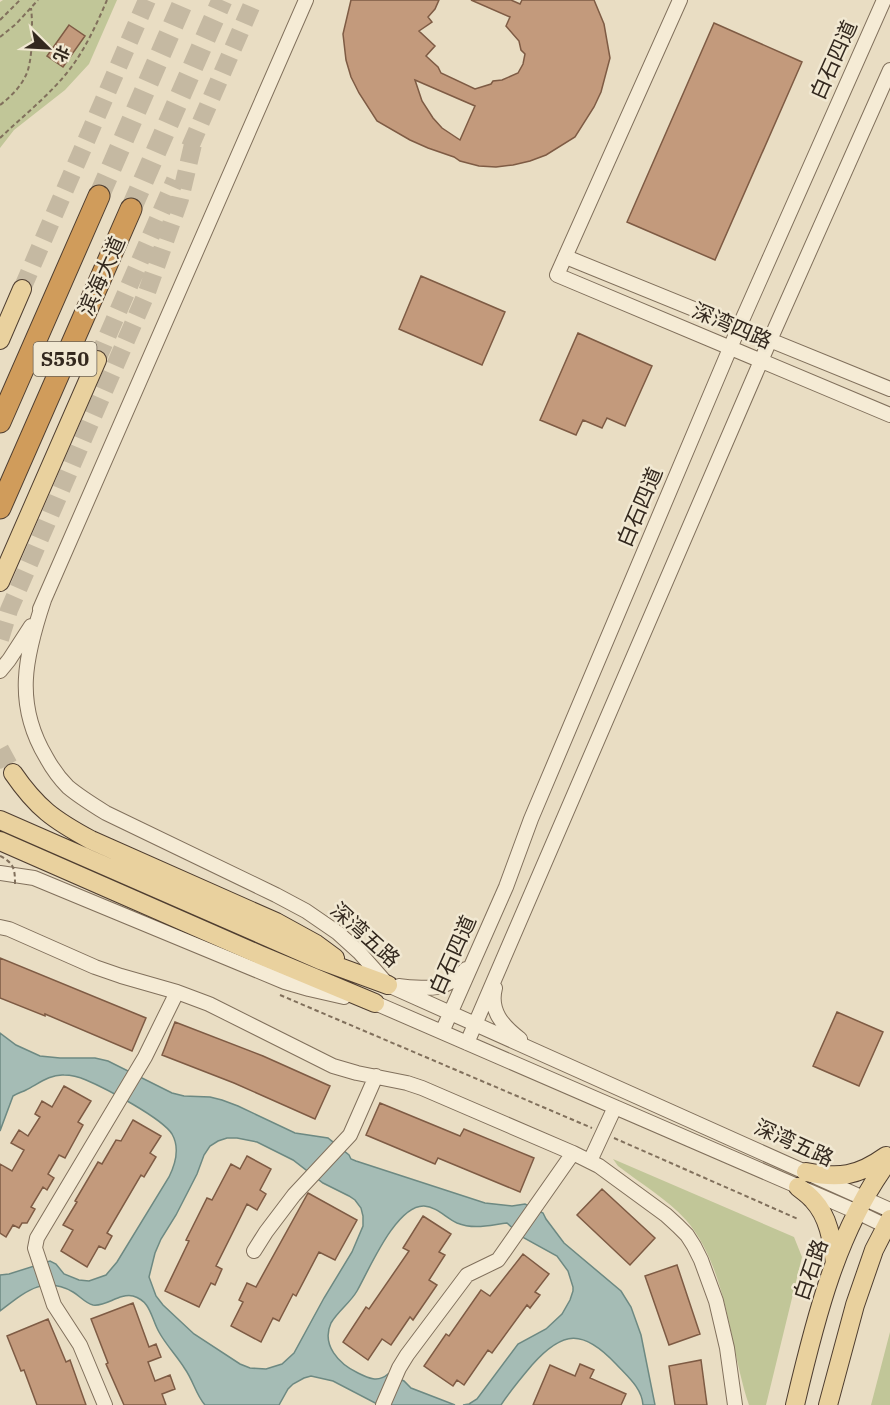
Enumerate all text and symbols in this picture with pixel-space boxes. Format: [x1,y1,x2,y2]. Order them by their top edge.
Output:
street label: 白石四道 [803,16,863,104]
north arrow [18,18,78,78]
text: 北 [49,43,74,65]
street label: 滨海大道 [71,232,131,320]
street label: 深湾四路 [688,296,777,354]
road number: S550 [34,342,97,376]
street label: 白石四道 [610,462,668,551]
street label: 深湾五路 [325,896,406,973]
street label: 白石四道 [422,911,482,999]
street label: 深湾五路 [750,1112,838,1172]
street label: 白石路 [787,1235,834,1304]

